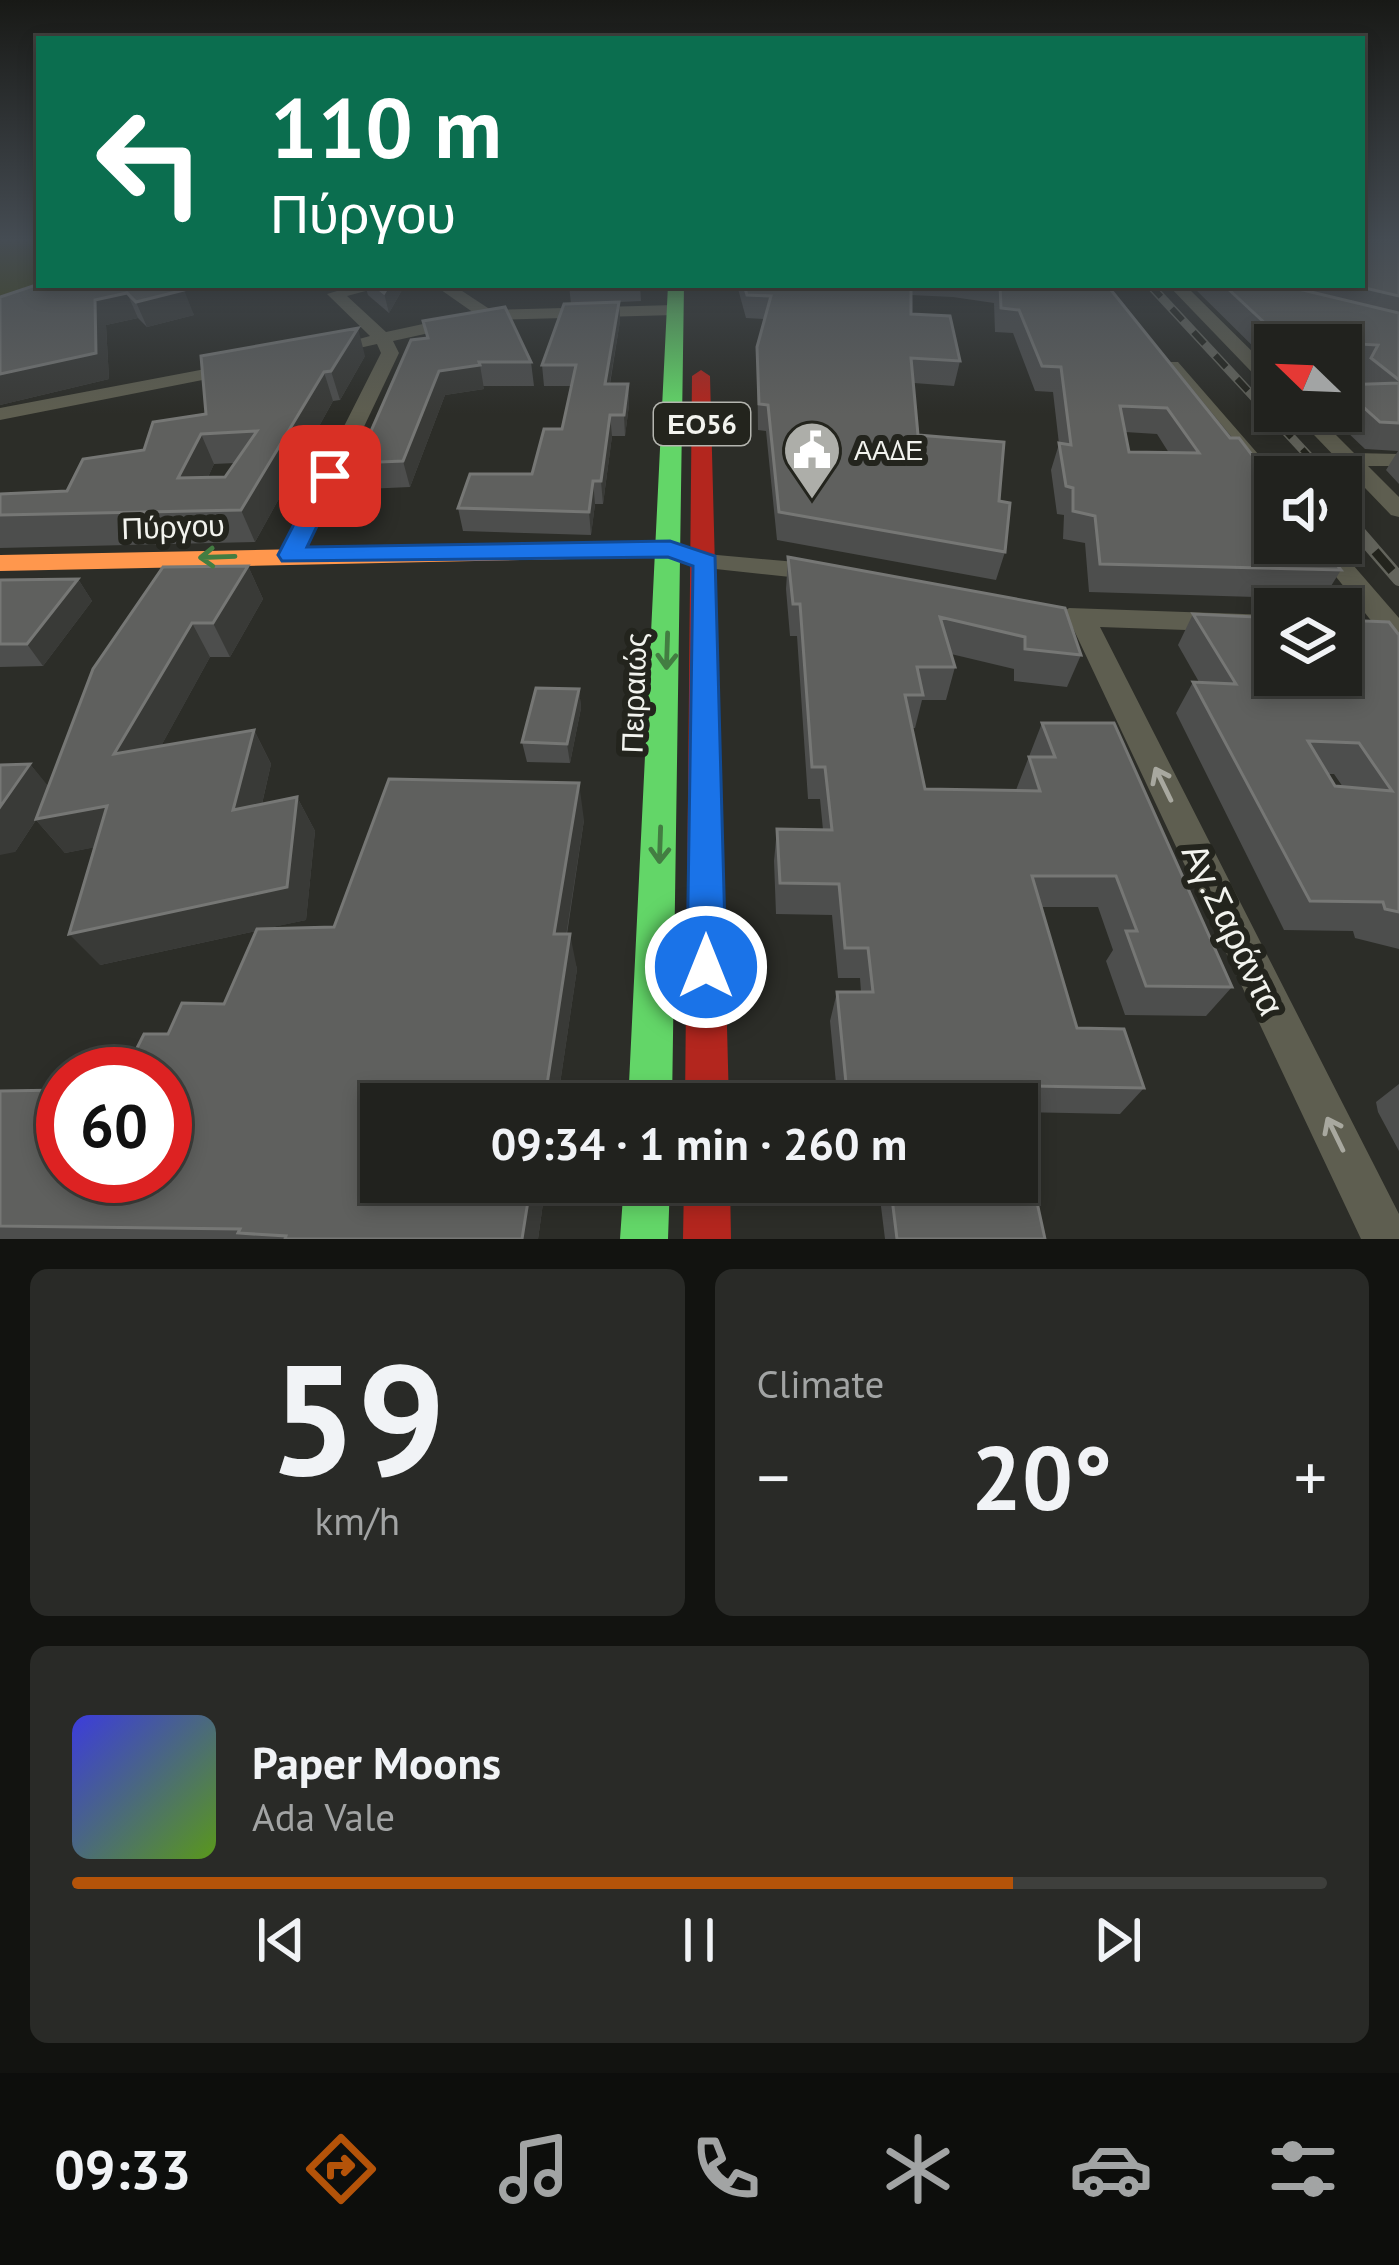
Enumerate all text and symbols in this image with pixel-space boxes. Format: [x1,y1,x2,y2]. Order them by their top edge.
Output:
text: 110 m [270,72,502,181]
icon: left [72,84,228,240]
text: Πύργου [270,178,456,248]
north arrow [1254,324,1362,432]
map controls [1254,324,1362,696]
road number: ΕΟ56 [654,403,750,445]
public building icon: ΑΑΔΕ [781,419,843,501]
pin [279,425,381,527]
place label: ΑΑΔΕ [854,433,923,467]
icon: arrive [297,443,363,509]
button: sound [1254,456,1362,564]
street label: Πύργου [121,505,225,547]
one-way arrow [198,546,237,569]
button: layers [1254,588,1362,696]
one-way arrow [655,631,678,670]
street label: Πειραιώς [611,632,655,754]
one-way arrow [1151,767,1173,803]
one-way arrow [648,825,671,864]
street label: Αγ.Σαράντα [1172,835,1296,1023]
position arrow [643,904,769,1030]
speed limit sign: 60 [36,1047,192,1203]
text: 09:34 · 1 min · 260 m [491,1114,907,1172]
one-way arrow [1322,1117,1345,1152]
text: 59 [269,1316,446,1518]
text: Climate [757,1358,884,1409]
text: 20° [971,1418,1112,1535]
text: − [757,1434,790,1519]
text: + [1294,1434,1327,1519]
text: km/h [315,1495,400,1546]
text: Paper Moons [252,1733,501,1791]
text: Ada Vale [252,1791,395,1842]
icon: previous [248,1907,314,1973]
icon: pause [666,1907,732,1973]
icon: next [1085,1907,1151,1973]
icon: directions [299,2127,383,2211]
icon: music [492,2127,576,2211]
icon: phone [684,2127,768,2211]
icon: climate [876,2127,960,2211]
icon: car [1069,2127,1153,2211]
icon: filters [1261,2127,1345,2211]
text: 09:33 [54,2134,191,2204]

